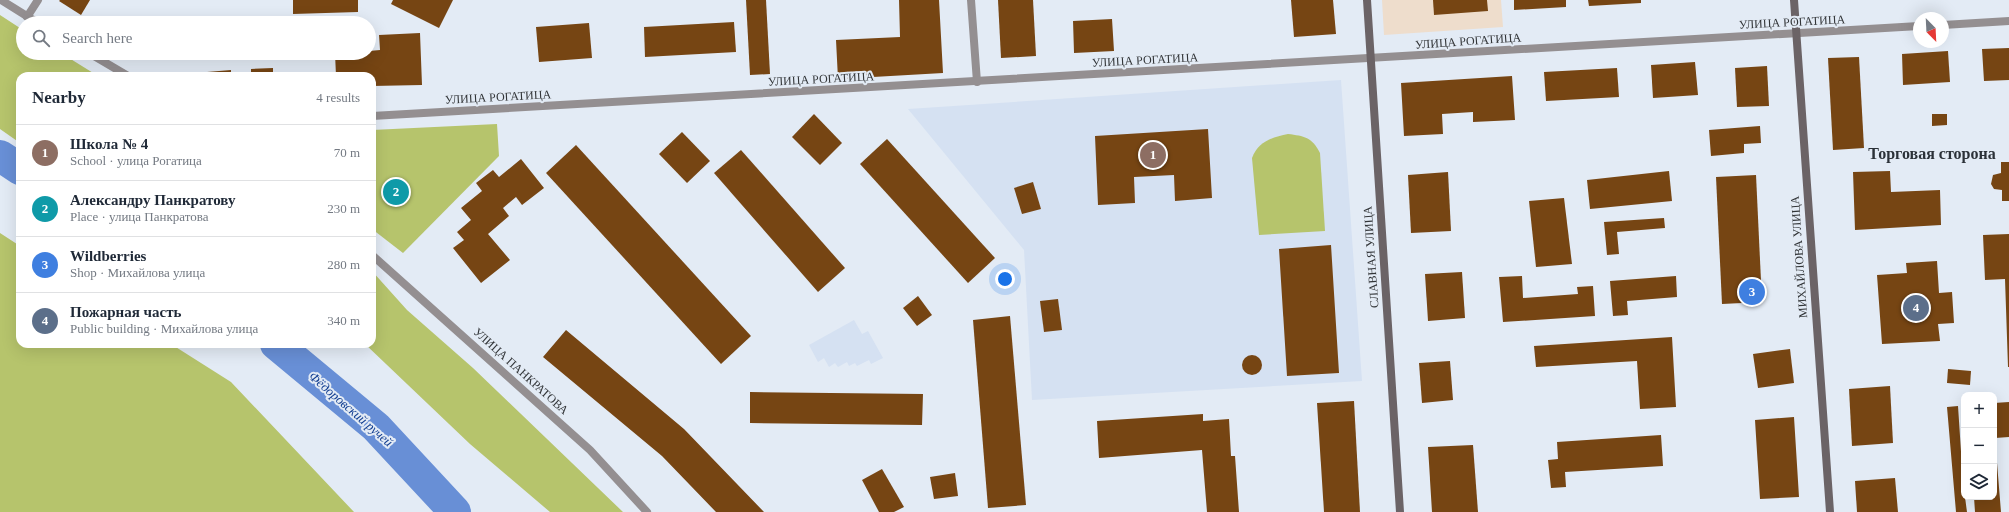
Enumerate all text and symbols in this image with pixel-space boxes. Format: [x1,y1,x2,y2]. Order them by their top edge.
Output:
street label: УЛИЦА РОГАТИЦА [1739,12,1846,32]
north arrow [1913,12,1949,48]
search box [16,16,376,60]
icon: search [30,27,52,49]
text: Search here [62,30,132,46]
street label: УЛИЦА РОГАТИЦА [1414,30,1522,52]
street label: УЛИЦА РОГАТИЦА [1092,50,1199,70]
street label: УЛИЦА РОГАТИЦА [768,69,875,89]
street label: УЛИЦА РОГАТИЦА [445,87,552,107]
text: Nearby [32,88,86,107]
text: 4 results [316,90,360,105]
text: Школа № 4 [70,136,148,152]
pin: 1 [1140,140,1166,170]
text: 1 [42,145,48,160]
text: 70 m [334,145,360,160]
district label: Торговая сторона [1868,145,1996,163]
text: School · улица Рогатица [70,153,202,168]
pin: 2 [383,177,409,207]
text: Александру Панкратову [70,192,235,208]
street label: МИХАЙЛОВА УЛИЦА [1788,195,1810,319]
text: 2 [42,201,48,216]
text: 230 m [327,201,360,216]
street label: СЛАВНАЯ УЛИЦА [1360,205,1382,308]
text: Place · улица Панкратова [70,209,208,224]
text: Wildberries [70,248,146,264]
text: 3 [42,257,48,272]
text: 280 m [327,257,360,272]
text: Shop · Михайлова улица [70,265,205,280]
your location [995,269,1015,289]
pin: 3 [1739,277,1765,307]
pin: 4 [1903,293,1929,323]
text: Пожарная часть [70,304,181,320]
text: 4 [42,313,48,328]
text: 340 m [327,313,360,328]
text: Public building · Михайлова улица [70,321,258,336]
street label: УЛИЦА ПАНКРАТОВА [471,325,572,417]
water label: Фёдоровский ручей [306,368,396,450]
map controls [1961,392,1997,500]
button: + [1961,392,1997,428]
button: − [1961,428,1997,464]
button: layers [1961,464,1997,500]

